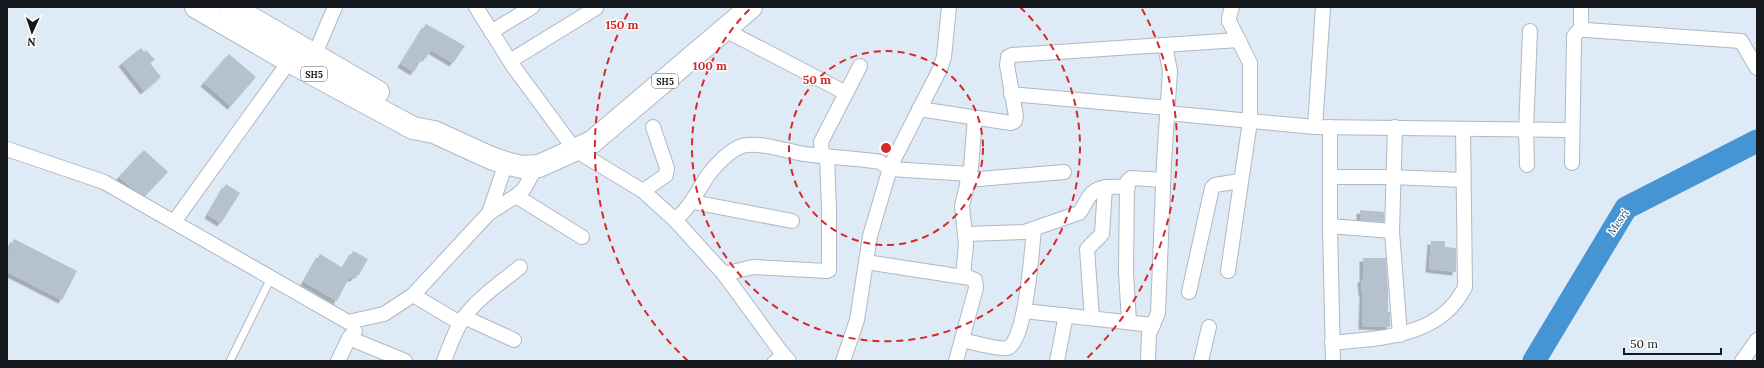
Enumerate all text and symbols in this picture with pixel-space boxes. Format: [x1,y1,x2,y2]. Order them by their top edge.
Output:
north arrow [12,12,52,52]
text: 150 m [605,17,639,32]
text: N [26,35,36,49]
text: 100 m [693,58,727,73]
road number: SH5 [301,67,327,81]
text: 50 m [803,72,831,87]
road number: SH5 [652,74,678,88]
centre of rings [879,141,893,155]
water label: Mesri [1604,206,1632,238]
scale bar [1624,330,1721,356]
text: 50 m [1630,336,1658,351]

